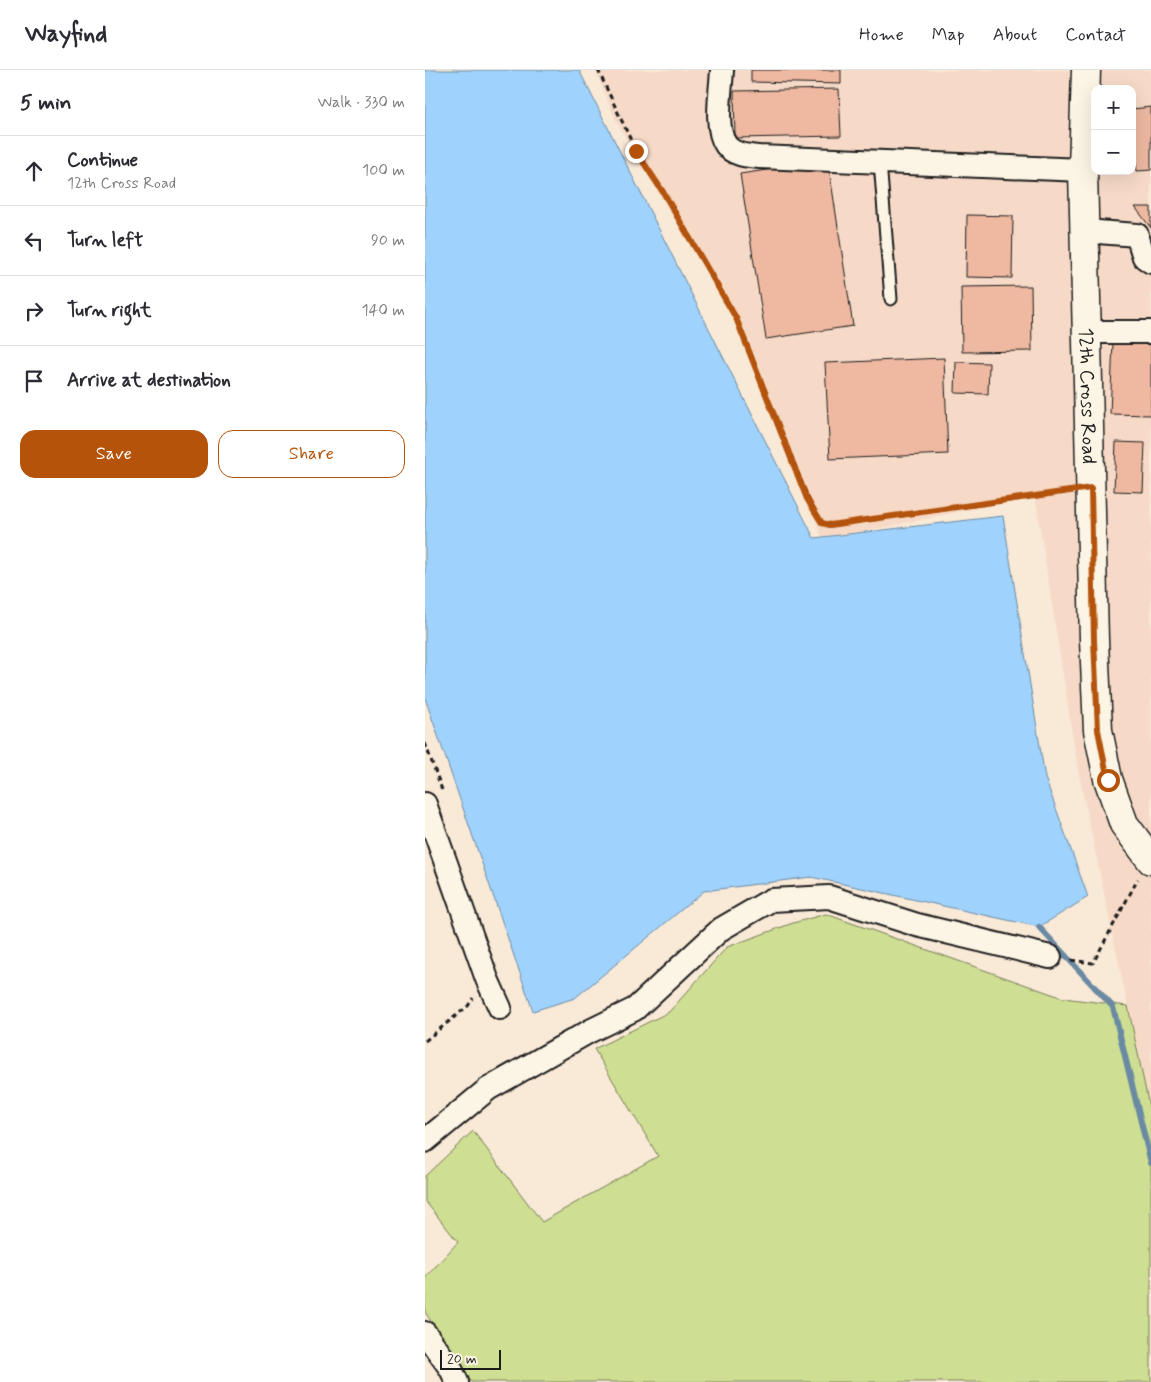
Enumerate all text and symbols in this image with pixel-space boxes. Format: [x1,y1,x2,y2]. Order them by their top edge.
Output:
text: Wayfind [25,19,107,50]
text: Home [859,23,904,47]
text: Map [932,23,965,47]
text: About [993,23,1037,47]
text: Contact [1065,23,1126,47]
map controls [1091,85,1136,175]
button: + [1091,85,1136,130]
text: 5 min [20,89,72,117]
text: Walk · 330 m [317,92,405,113]
button: − [1091,130,1136,175]
route end [625,140,648,163]
text: Continue [67,148,138,173]
icon: ahead [20,157,48,185]
text: 100 m [362,160,405,181]
text: 12th Cross Road [67,173,176,194]
icon: left [20,227,48,255]
text: Turn left [67,228,143,253]
text: 90 m [371,230,405,251]
icon: right [20,297,48,325]
text: Turn right [67,298,151,323]
text: 140 m [361,300,405,321]
street label: 12th Cross Road [1072,327,1102,464]
icon: arrive [20,367,48,395]
text: Arrive at destination [67,368,231,393]
button: Save [20,430,208,478]
button: Share [218,430,405,478]
route start [1097,769,1120,792]
scale bar [440,1347,501,1370]
text: 20 m [447,1350,477,1368]

